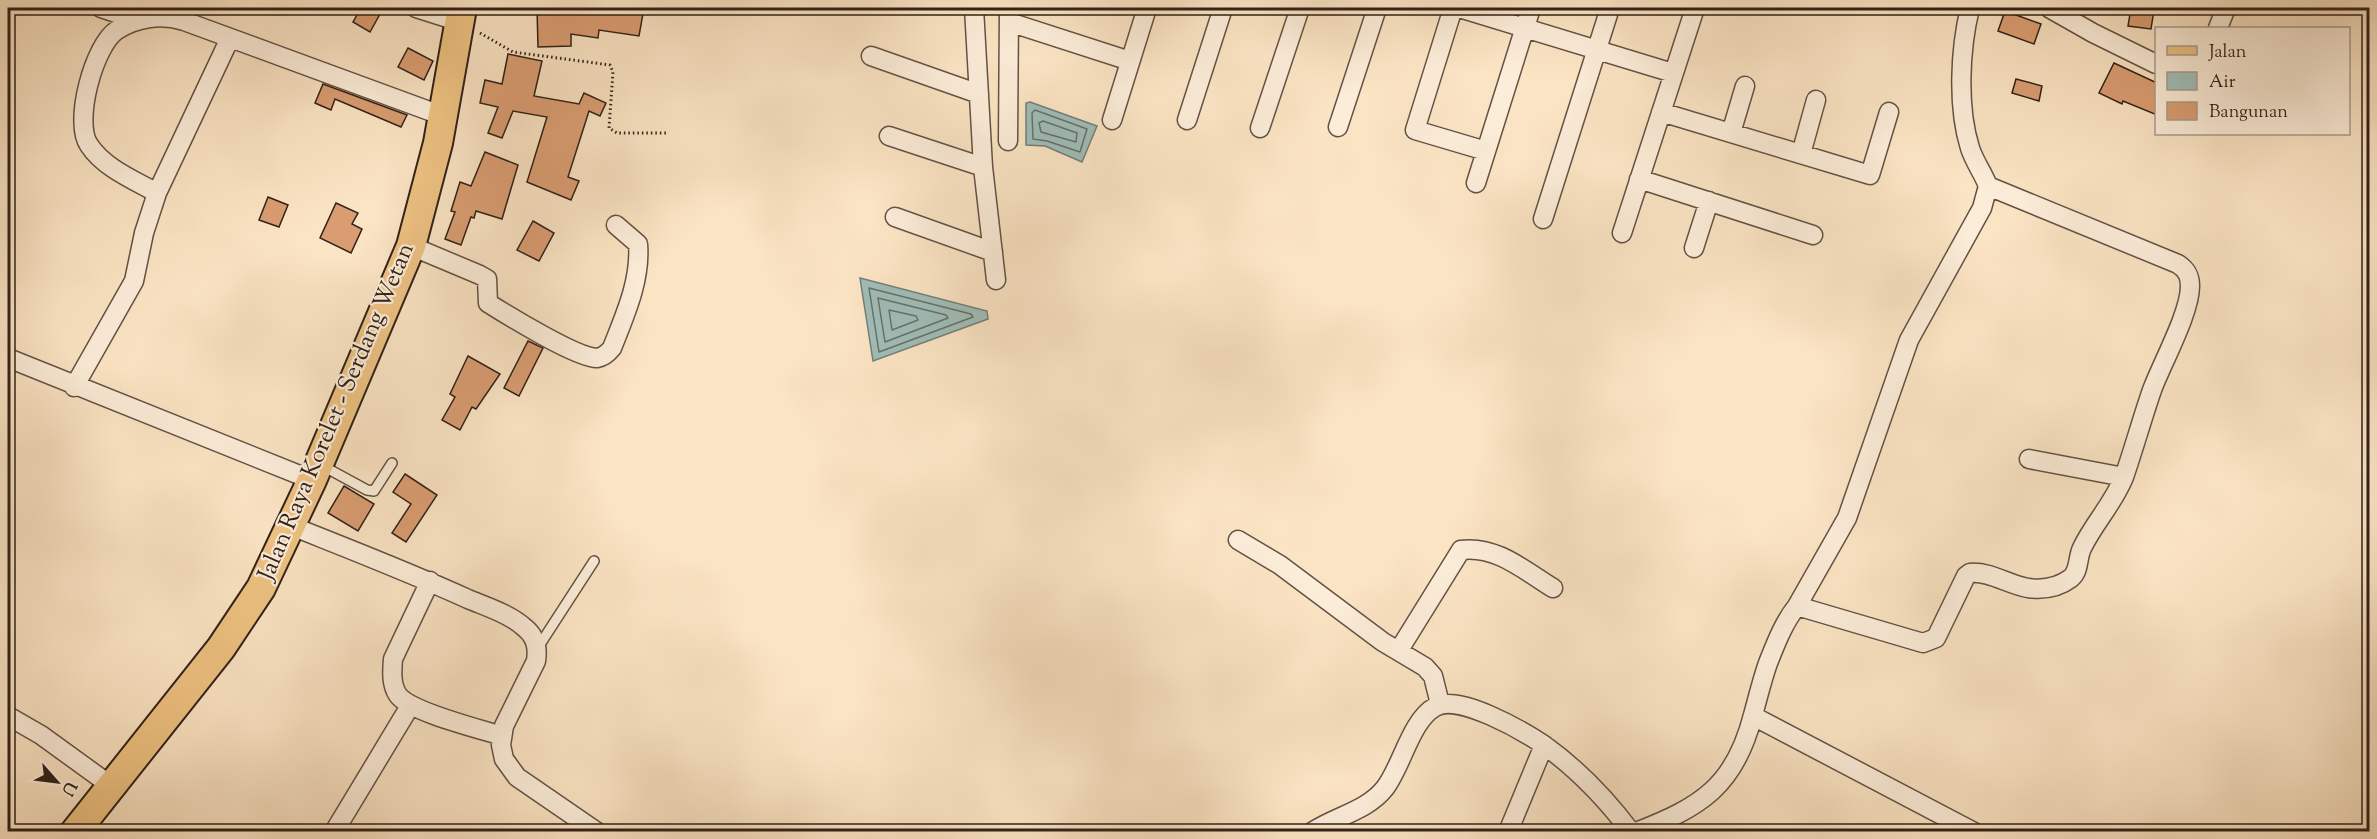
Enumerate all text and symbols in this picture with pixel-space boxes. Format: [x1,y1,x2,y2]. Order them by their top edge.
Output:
legend [2155,27,2350,135]
text: Jalan [2208,40,2247,66]
text: Air [2209,70,2236,96]
text: Bangunan [2209,100,2288,126]
street label: Jalan Raya Korelet - Serdang Wetan [250,238,424,588]
north arrow [27,752,87,812]
text: U [54,777,81,800]

